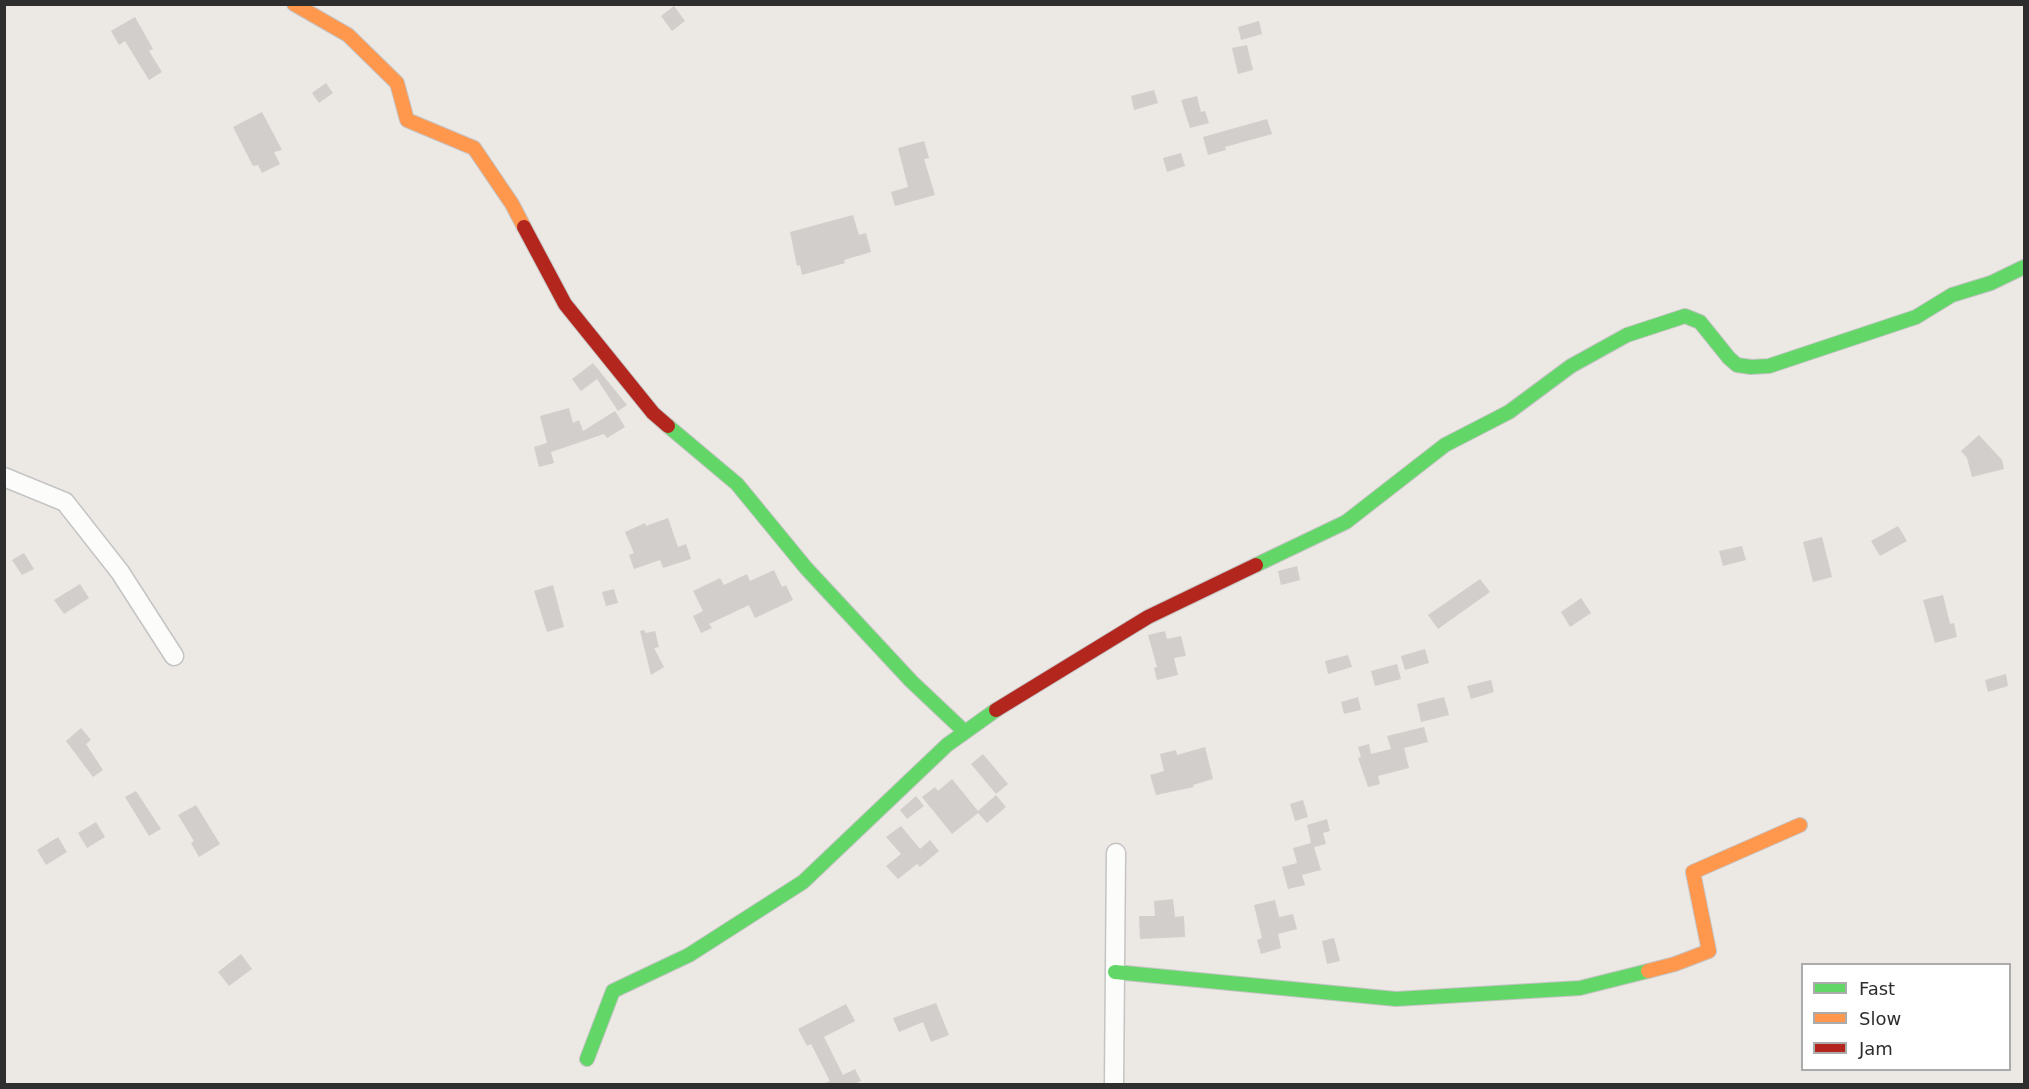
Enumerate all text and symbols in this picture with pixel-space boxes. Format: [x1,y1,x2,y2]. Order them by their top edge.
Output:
legend [1801,963,2011,1071]
text: Fast [1859,978,1895,999]
text: Slow [1859,1008,1901,1029]
text: Jam [1859,1038,1893,1059]

